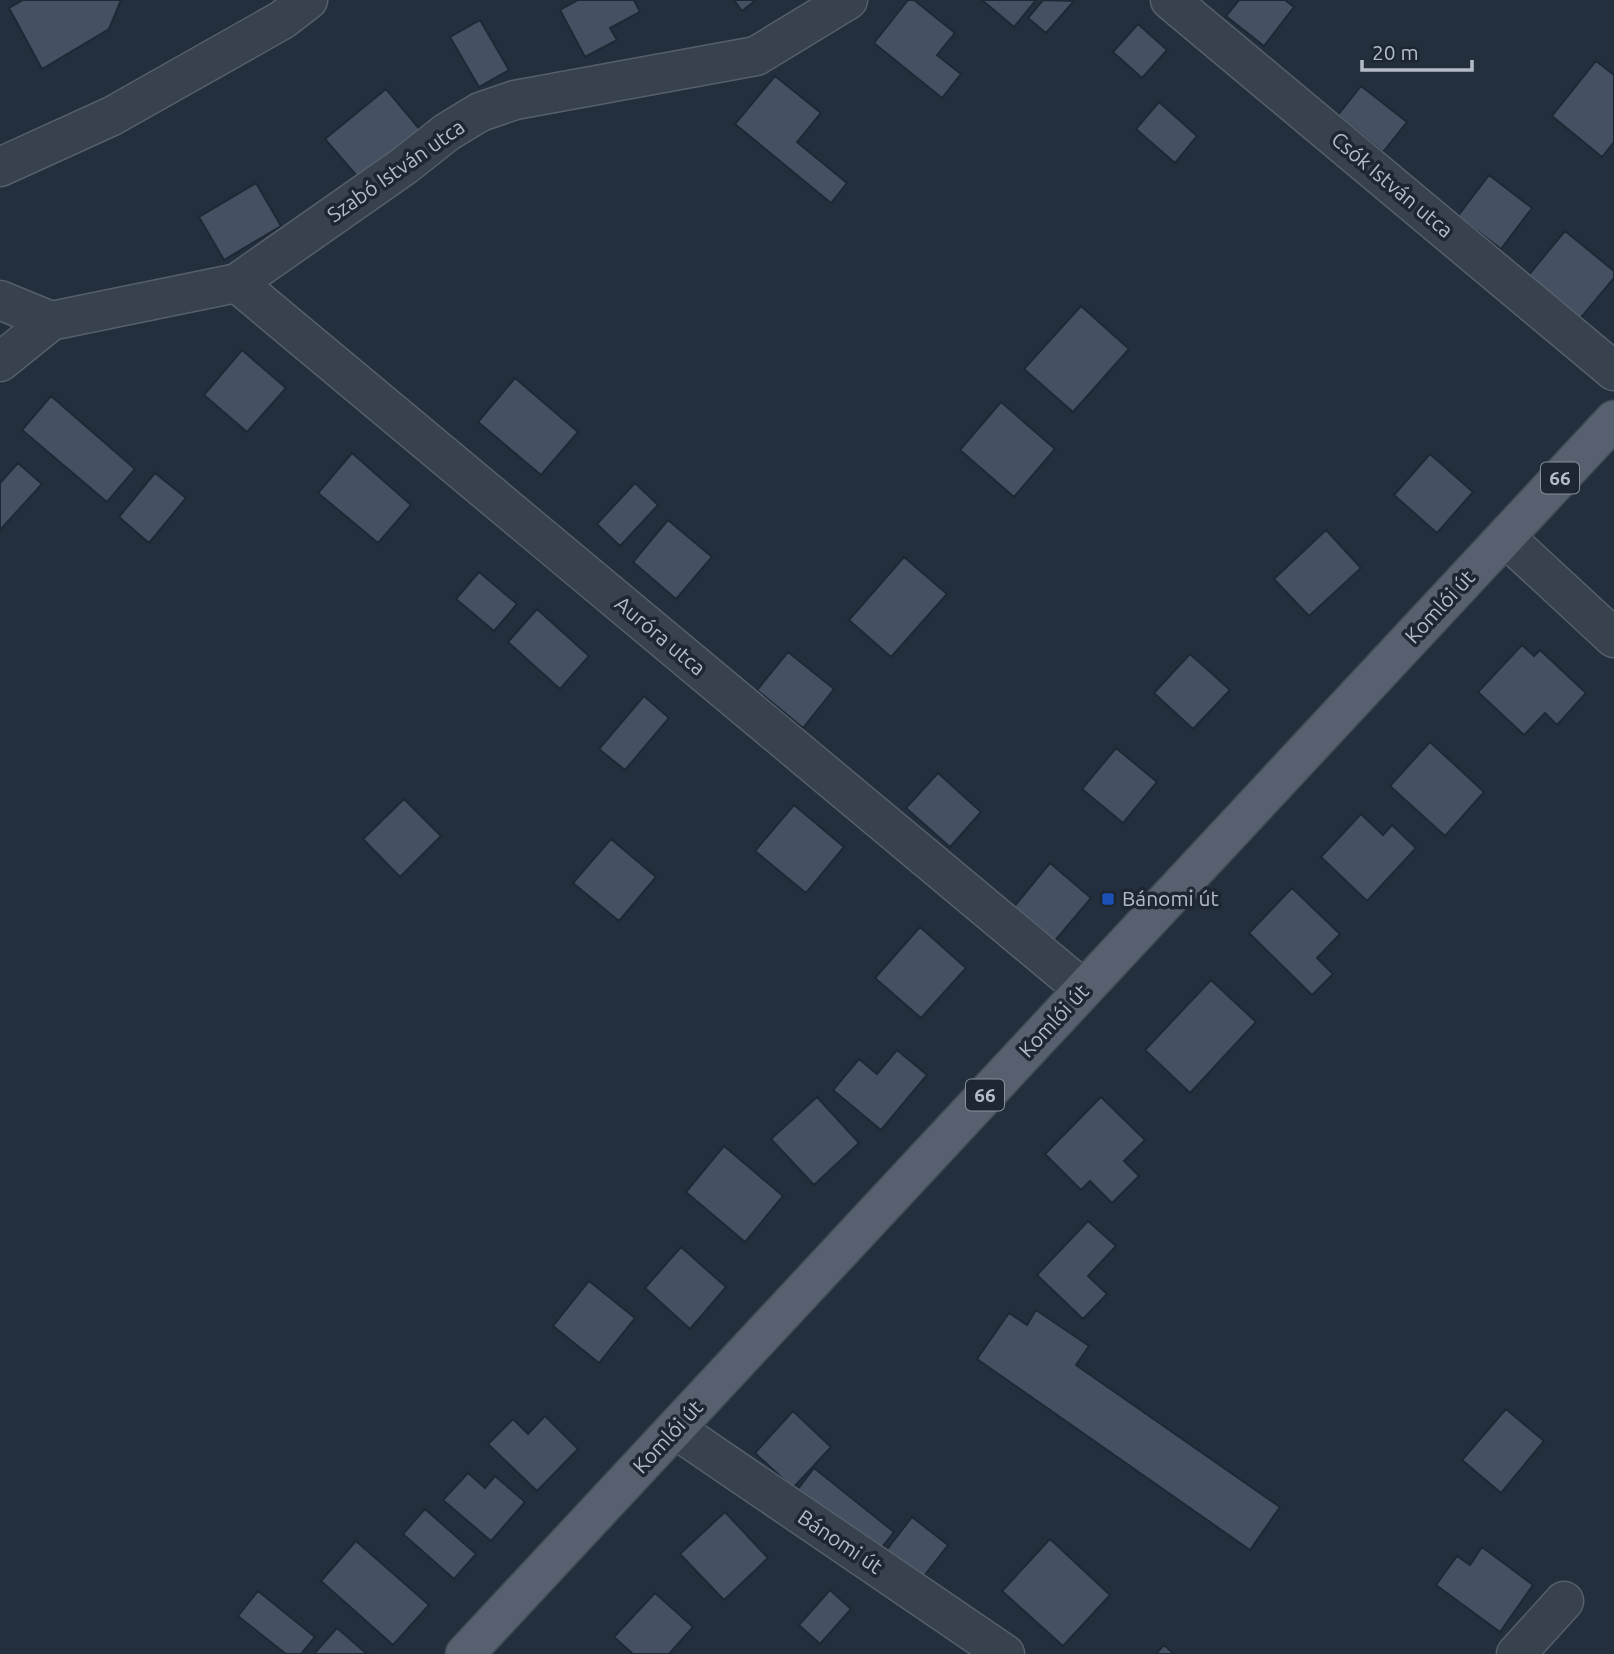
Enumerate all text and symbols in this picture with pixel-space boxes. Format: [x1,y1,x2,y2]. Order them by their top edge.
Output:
scale bar [1362,28,1472,72]
text: 20 m [1372,40,1419,64]
street label: Szabó István utca [322,114,469,226]
street label: Csók István utca [1327,127,1458,242]
road number: 66 [1541,463,1579,494]
street label: Komlói út [1400,565,1479,648]
street label: Auróra utca [611,591,711,680]
place label: Bánomi út [1122,886,1219,910]
marker: Bánomi út [1100,891,1116,907]
street label: Komlói út [1014,979,1093,1062]
road number: 66 [966,1079,1004,1110]
street label: Komlói út [628,1395,707,1478]
street label: Bánomi út [794,1504,887,1578]

